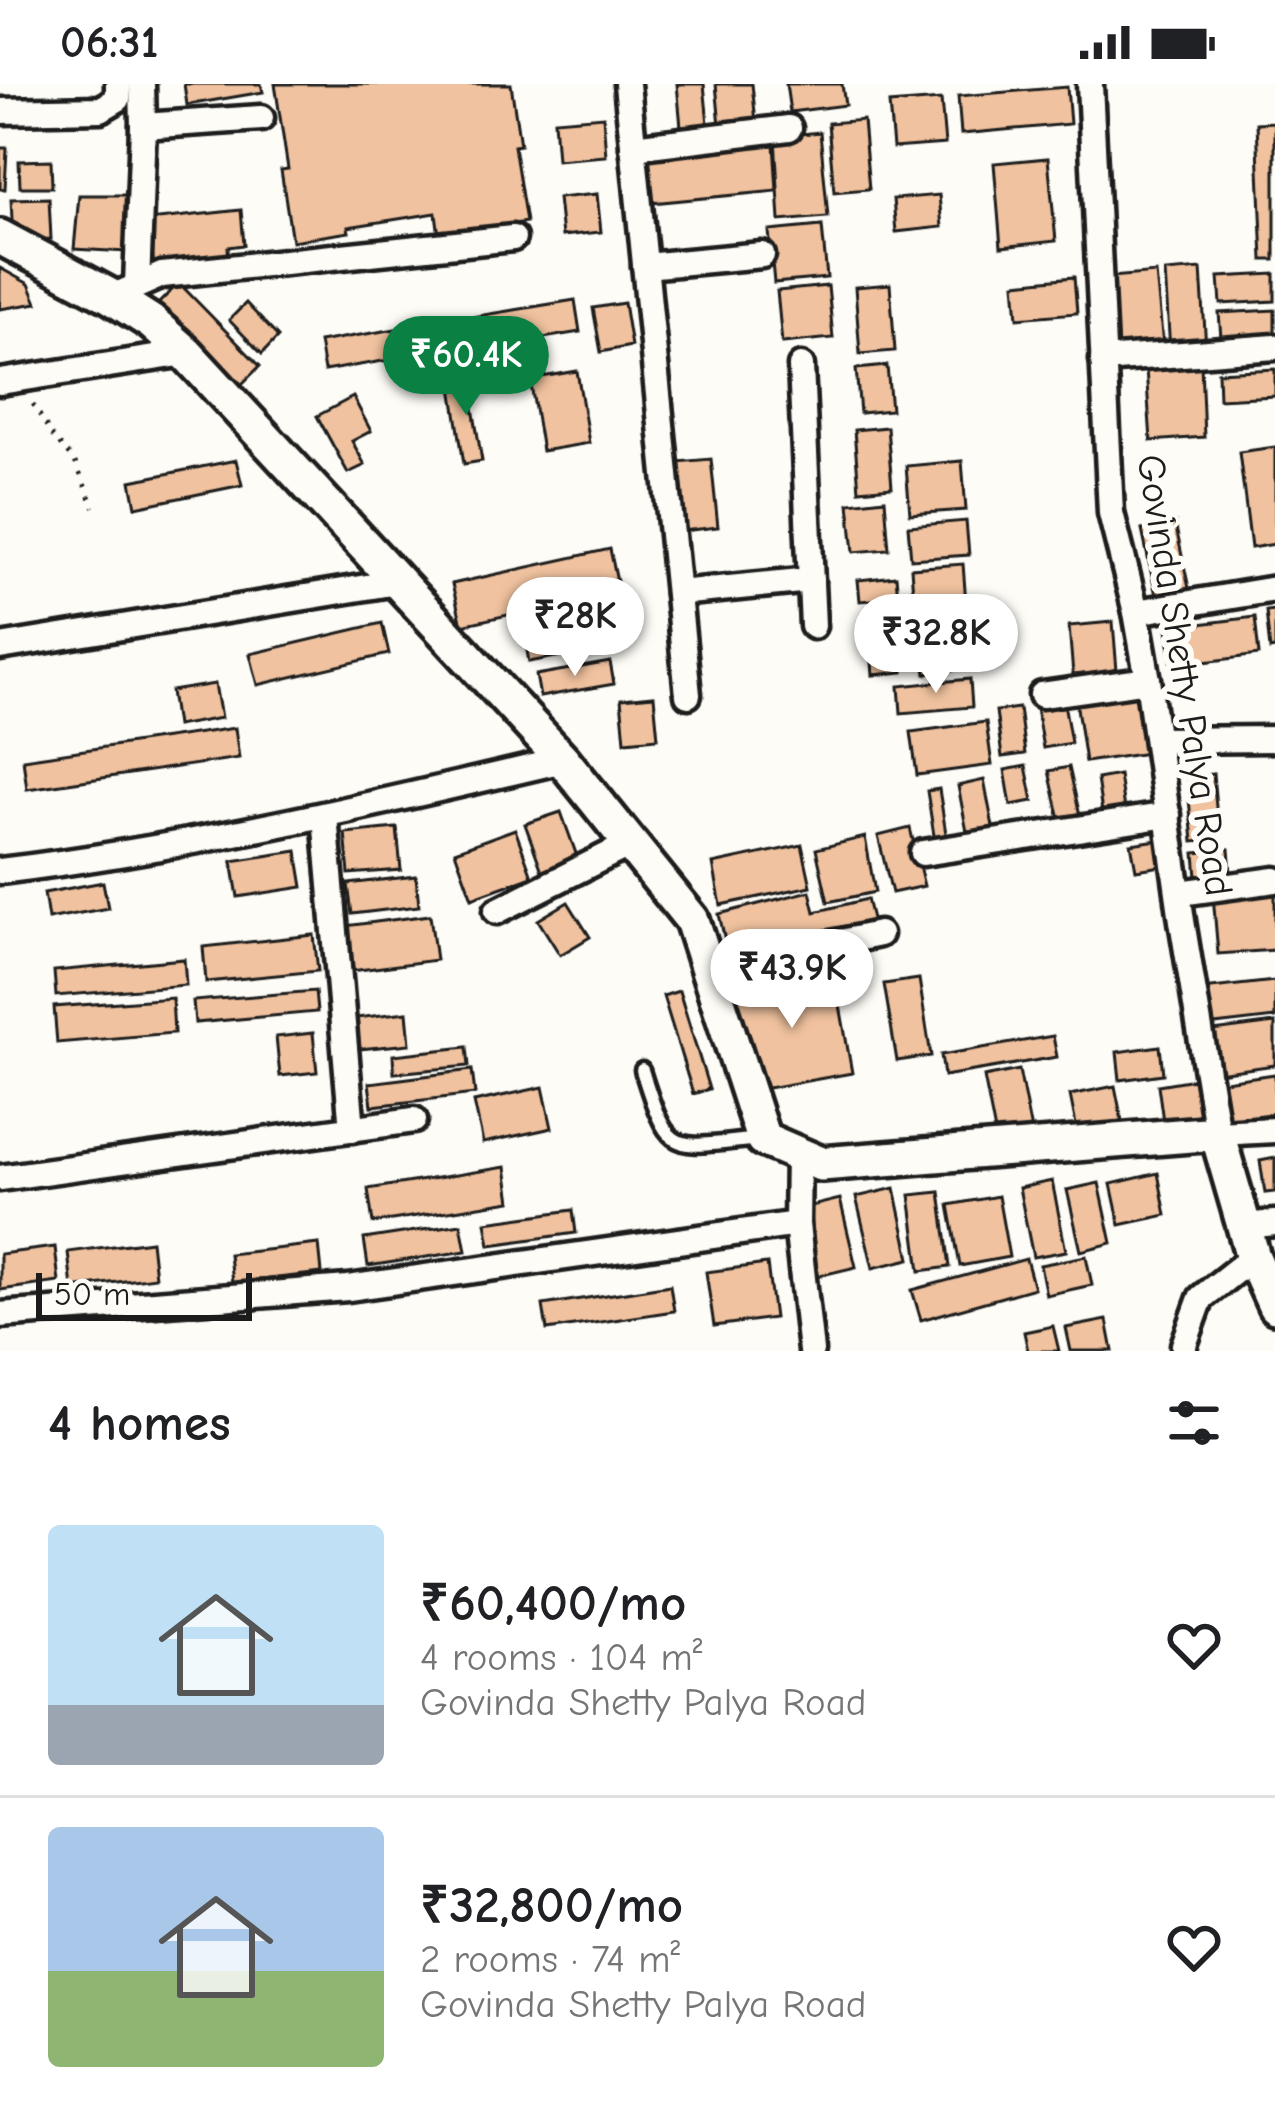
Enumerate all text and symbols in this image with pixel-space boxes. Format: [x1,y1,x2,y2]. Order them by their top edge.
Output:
text: 06:31 [60,16,158,68]
pin: ₹60.4K [368,316,564,418]
text: ₹60.4K [410,332,522,377]
street label: Govinda Shetty Palya Road [1127,451,1242,899]
pin: ₹28K [504,577,646,679]
text: ₹28K [533,593,617,638]
pin: ₹32.8K [838,594,1034,696]
text: ₹32.8K [881,610,991,655]
pin: ₹43.9K [694,929,890,1031]
text: ₹43.9K [737,945,847,990]
scale bar [36,1267,252,1320]
text: 50 m [54,1275,130,1313]
icon: filters [1161,1390,1227,1456]
text: 4 homes [48,1394,231,1453]
icon: home [144,1573,288,1717]
text: ₹60,400/mo [420,1574,686,1633]
icon: heart [1161,1612,1227,1678]
text: 4 rooms · 104 m² [420,1635,702,1680]
text: Govinda Shetty Palya Road [420,1680,866,1725]
icon: home [144,1875,288,2019]
text: ₹32,800/mo [420,1876,683,1935]
icon: heart [1161,1914,1227,1980]
text: 2 rooms · 74 m² [420,1937,680,1982]
text: Govinda Shetty Palya Road [420,1982,866,2027]

